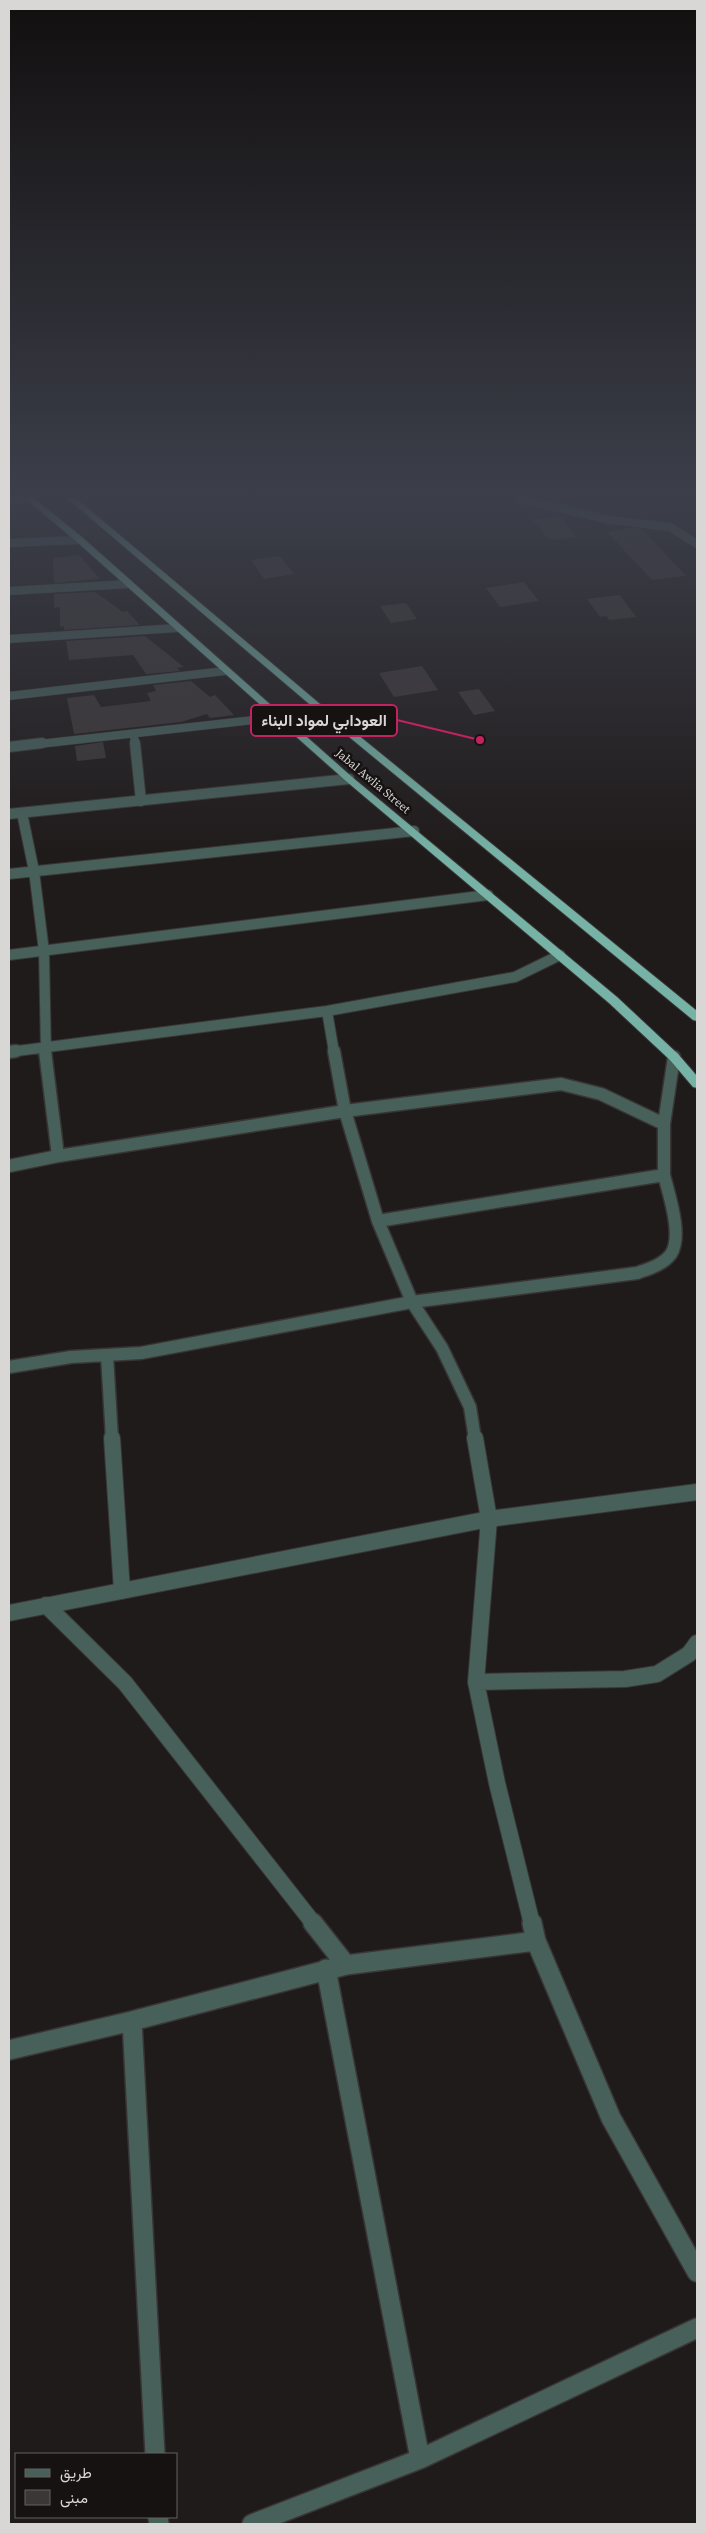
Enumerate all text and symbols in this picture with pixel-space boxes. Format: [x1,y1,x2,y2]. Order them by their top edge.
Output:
callout: العودابي لمواد البناء [251,705,397,736]
text: العودابي لمواد البناء [261,709,387,734]
street label: Jabal Awlia Street [331,744,414,817]
legend [15,2453,178,2518]
text: طريق [60,2462,92,2483]
text: مبنى [60,2487,88,2508]

